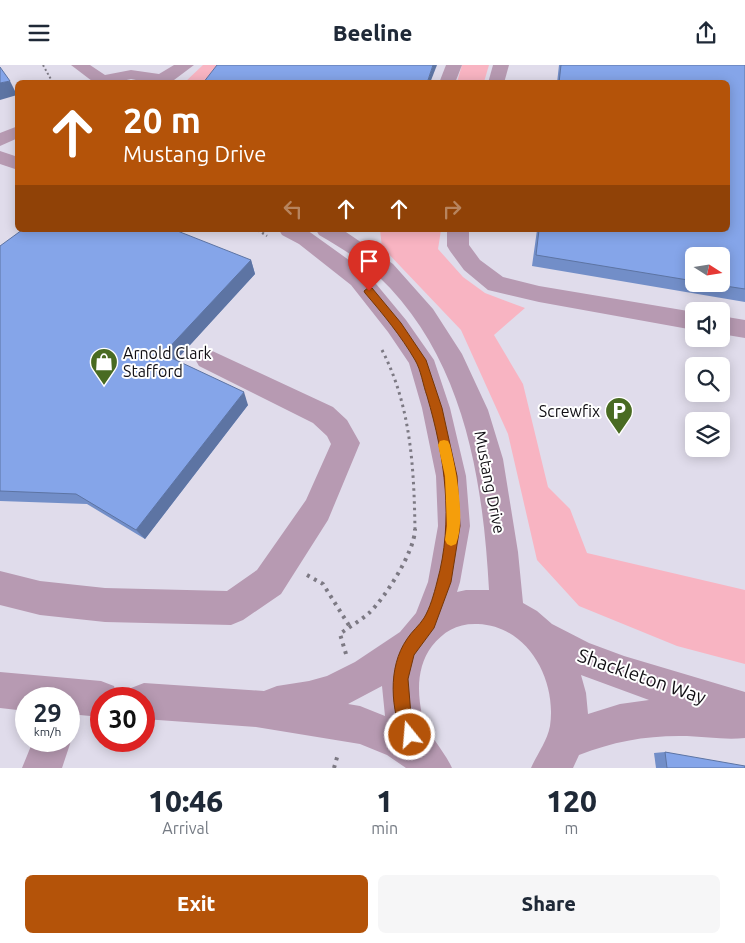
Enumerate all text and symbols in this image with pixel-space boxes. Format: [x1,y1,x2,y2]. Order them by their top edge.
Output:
icon: menu [25,19,53,47]
icon: share [692,19,720,47]
text: Beeline [333,20,412,45]
icon: ahead [40,100,105,165]
text: 20 m [123,100,201,140]
text: Mustang Drive [123,141,266,166]
icon: left [279,195,307,223]
icon: ahead [332,195,360,223]
icon: ahead [385,195,413,223]
icon: right [438,195,466,223]
pin [348,240,390,291]
icon: arrive [355,247,383,275]
north arrow [685,247,730,293]
map controls [685,247,730,457]
button: sound [685,302,730,347]
place label: Arnold Clark Stafford [123,344,212,380]
shop icon: Arnold Clark Stafford [89,347,119,386]
button: search [685,357,730,402]
parking icon: Screwfix [604,396,634,435]
place label: Screwfix [539,402,600,420]
button: layers [685,412,730,457]
street label: Mustang Drive [471,429,509,535]
street label: Shackleton Way [575,644,709,708]
speed limit sign: 30 [90,687,155,752]
text: 29 [33,699,62,727]
position arrow [383,708,435,760]
text: km/h [34,725,61,738]
text: 10:46 [148,784,223,818]
text: 1 [376,784,393,818]
text: 120 [546,784,597,818]
text: Arrival [162,819,209,837]
text: min [371,819,398,837]
text: m [565,819,578,837]
button: Exit [25,875,368,933]
button: Share [378,875,720,933]

